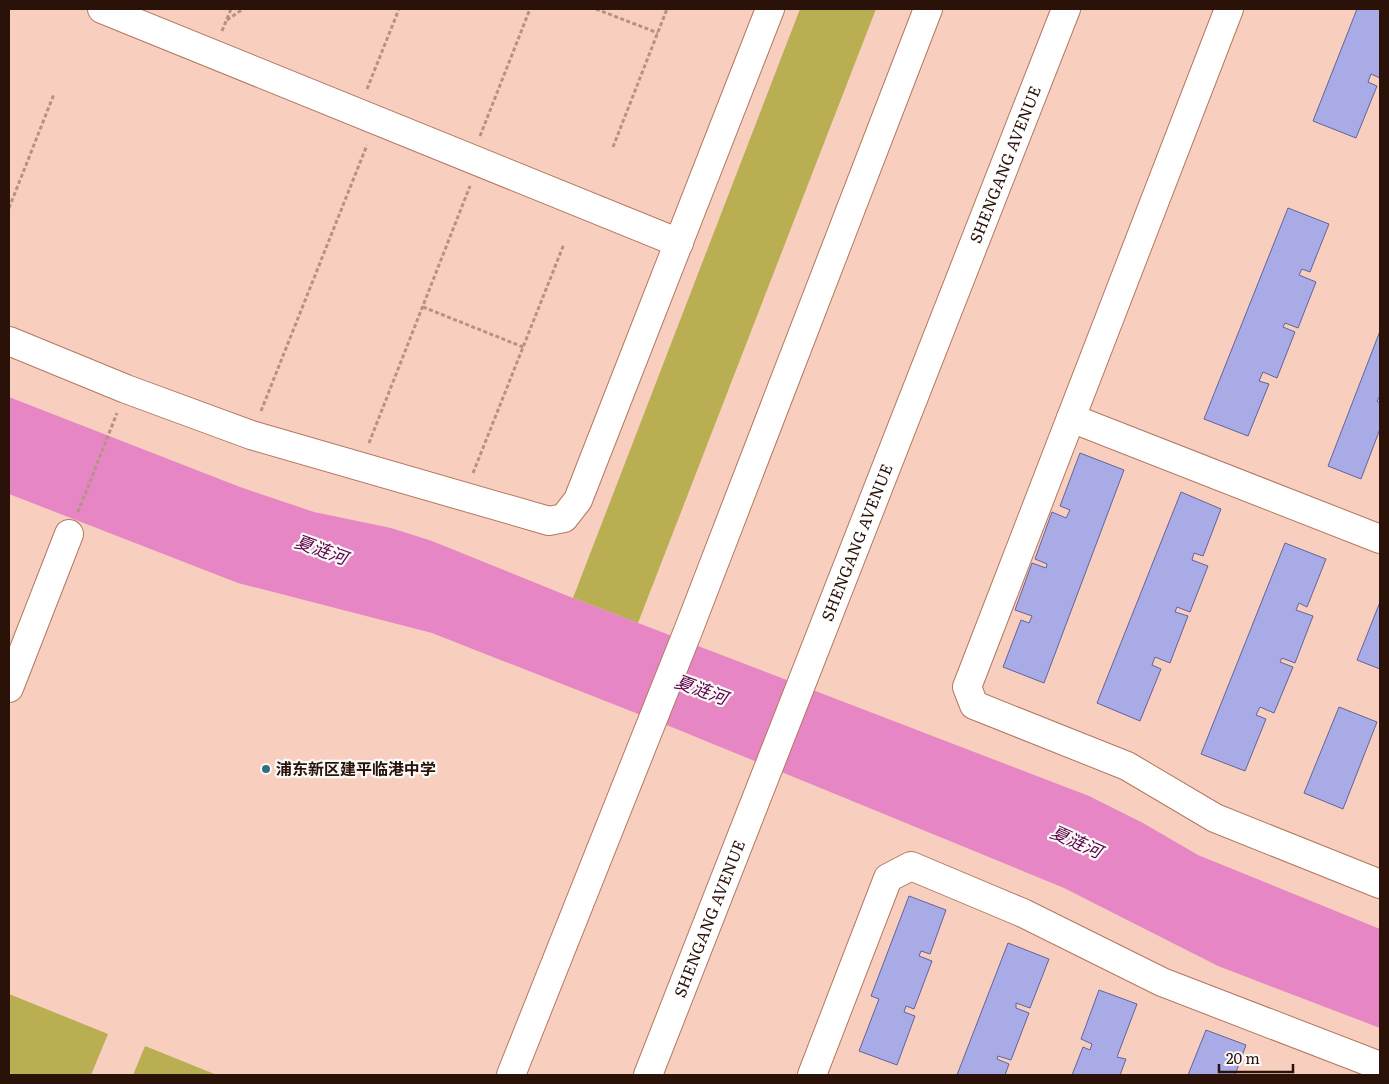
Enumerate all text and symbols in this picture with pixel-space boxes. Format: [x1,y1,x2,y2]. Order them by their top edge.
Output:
street label: SHENGANG AVENUE [962,82,1046,246]
street label: SHENGANG AVENUE [814,460,898,624]
water label: 夏涟河 [292,527,354,572]
water label: 夏涟河 [672,667,734,712]
place label: 浦东新区建平临港中学 [276,756,436,780]
marker: 浦东新区建平临港中学 [260,763,272,775]
water label: 夏涟河 [1046,817,1110,865]
street label: SHENGANG AVENUE [667,836,750,1000]
scale bar [1219,1042,1293,1074]
text: 20 m [1226,1046,1260,1069]

